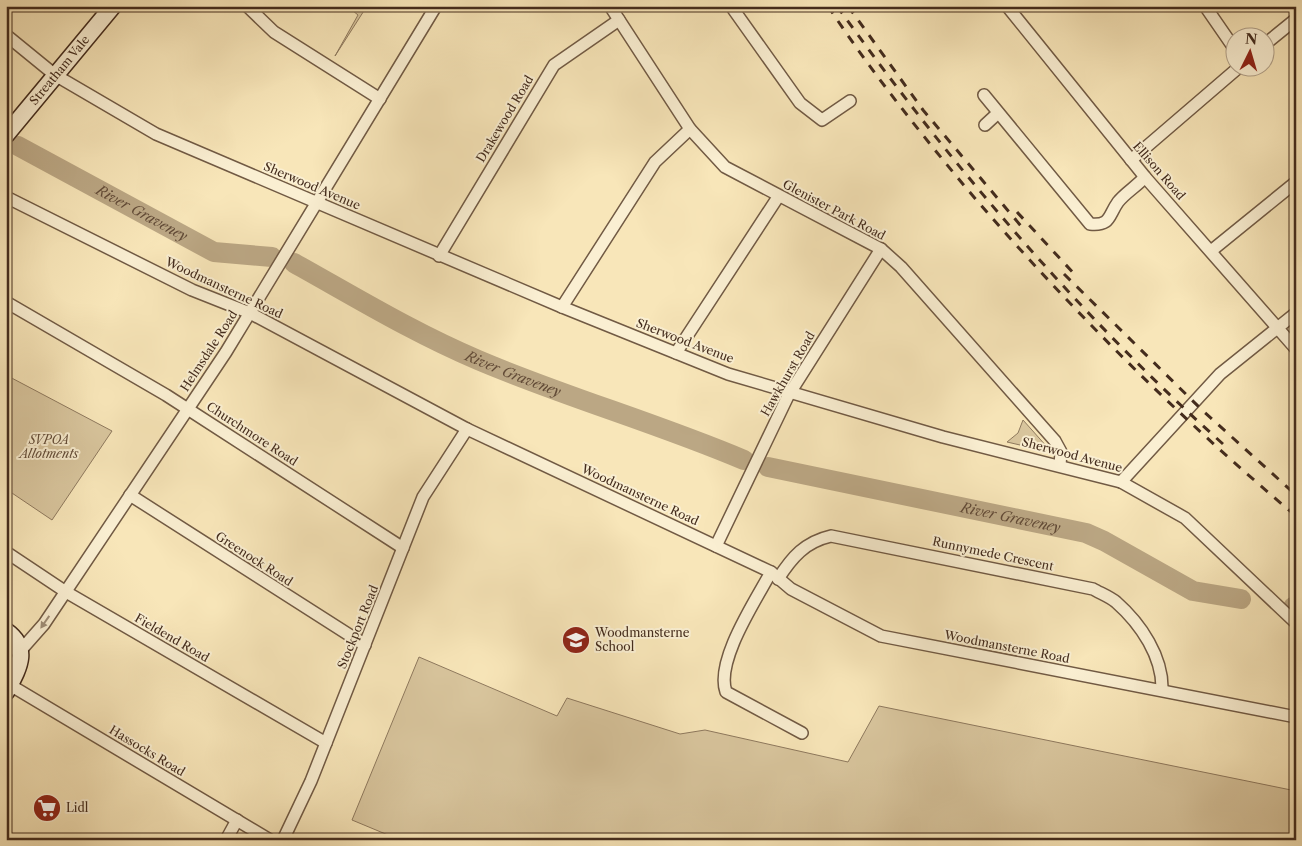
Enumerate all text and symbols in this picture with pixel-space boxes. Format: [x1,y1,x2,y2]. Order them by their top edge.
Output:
north arrow [1224,28,1274,78]
text: N [1244,30,1258,49]
street label: Streatham Vale [26,32,93,108]
street label: Drakewood Road [473,72,537,165]
street label: Ellison Road [1130,139,1189,203]
street label: Sherwood Avenue [262,158,363,213]
street label: Glenister Park Road [780,176,889,243]
water label: River Graveney [92,181,191,245]
street label: Woodmansterne Road [162,253,286,322]
street label: Helmsdale Road [177,307,241,394]
street label: Sherwood Avenue [634,315,736,366]
street label: Hawkhurst Road [757,328,818,419]
water label: River Graveney [462,346,564,401]
street label: Churchmore Road [204,398,301,469]
park label: SVPOA Allotments [18,432,79,461]
street label: Sherwood Avenue [1020,434,1124,475]
street label: Woodmansterne Road [578,460,702,529]
water label: River Graveney [958,498,1062,537]
street label: Greenock Road [213,528,296,589]
street label: Runnymede Crescent [931,533,1056,574]
street label: Stockport Road [334,582,381,671]
street label: Fieldend Road [132,610,213,665]
one-way arrow [40,615,50,629]
school or university icon: Woodmansterne School [561,625,591,655]
place label: Woodmansterne School [594,625,690,654]
street label: Woodmansterne Road [942,627,1072,666]
street label: Hassocks Road [107,722,188,779]
supermarket icon: Lidl [32,793,62,823]
place label: Lidl [66,800,89,815]

